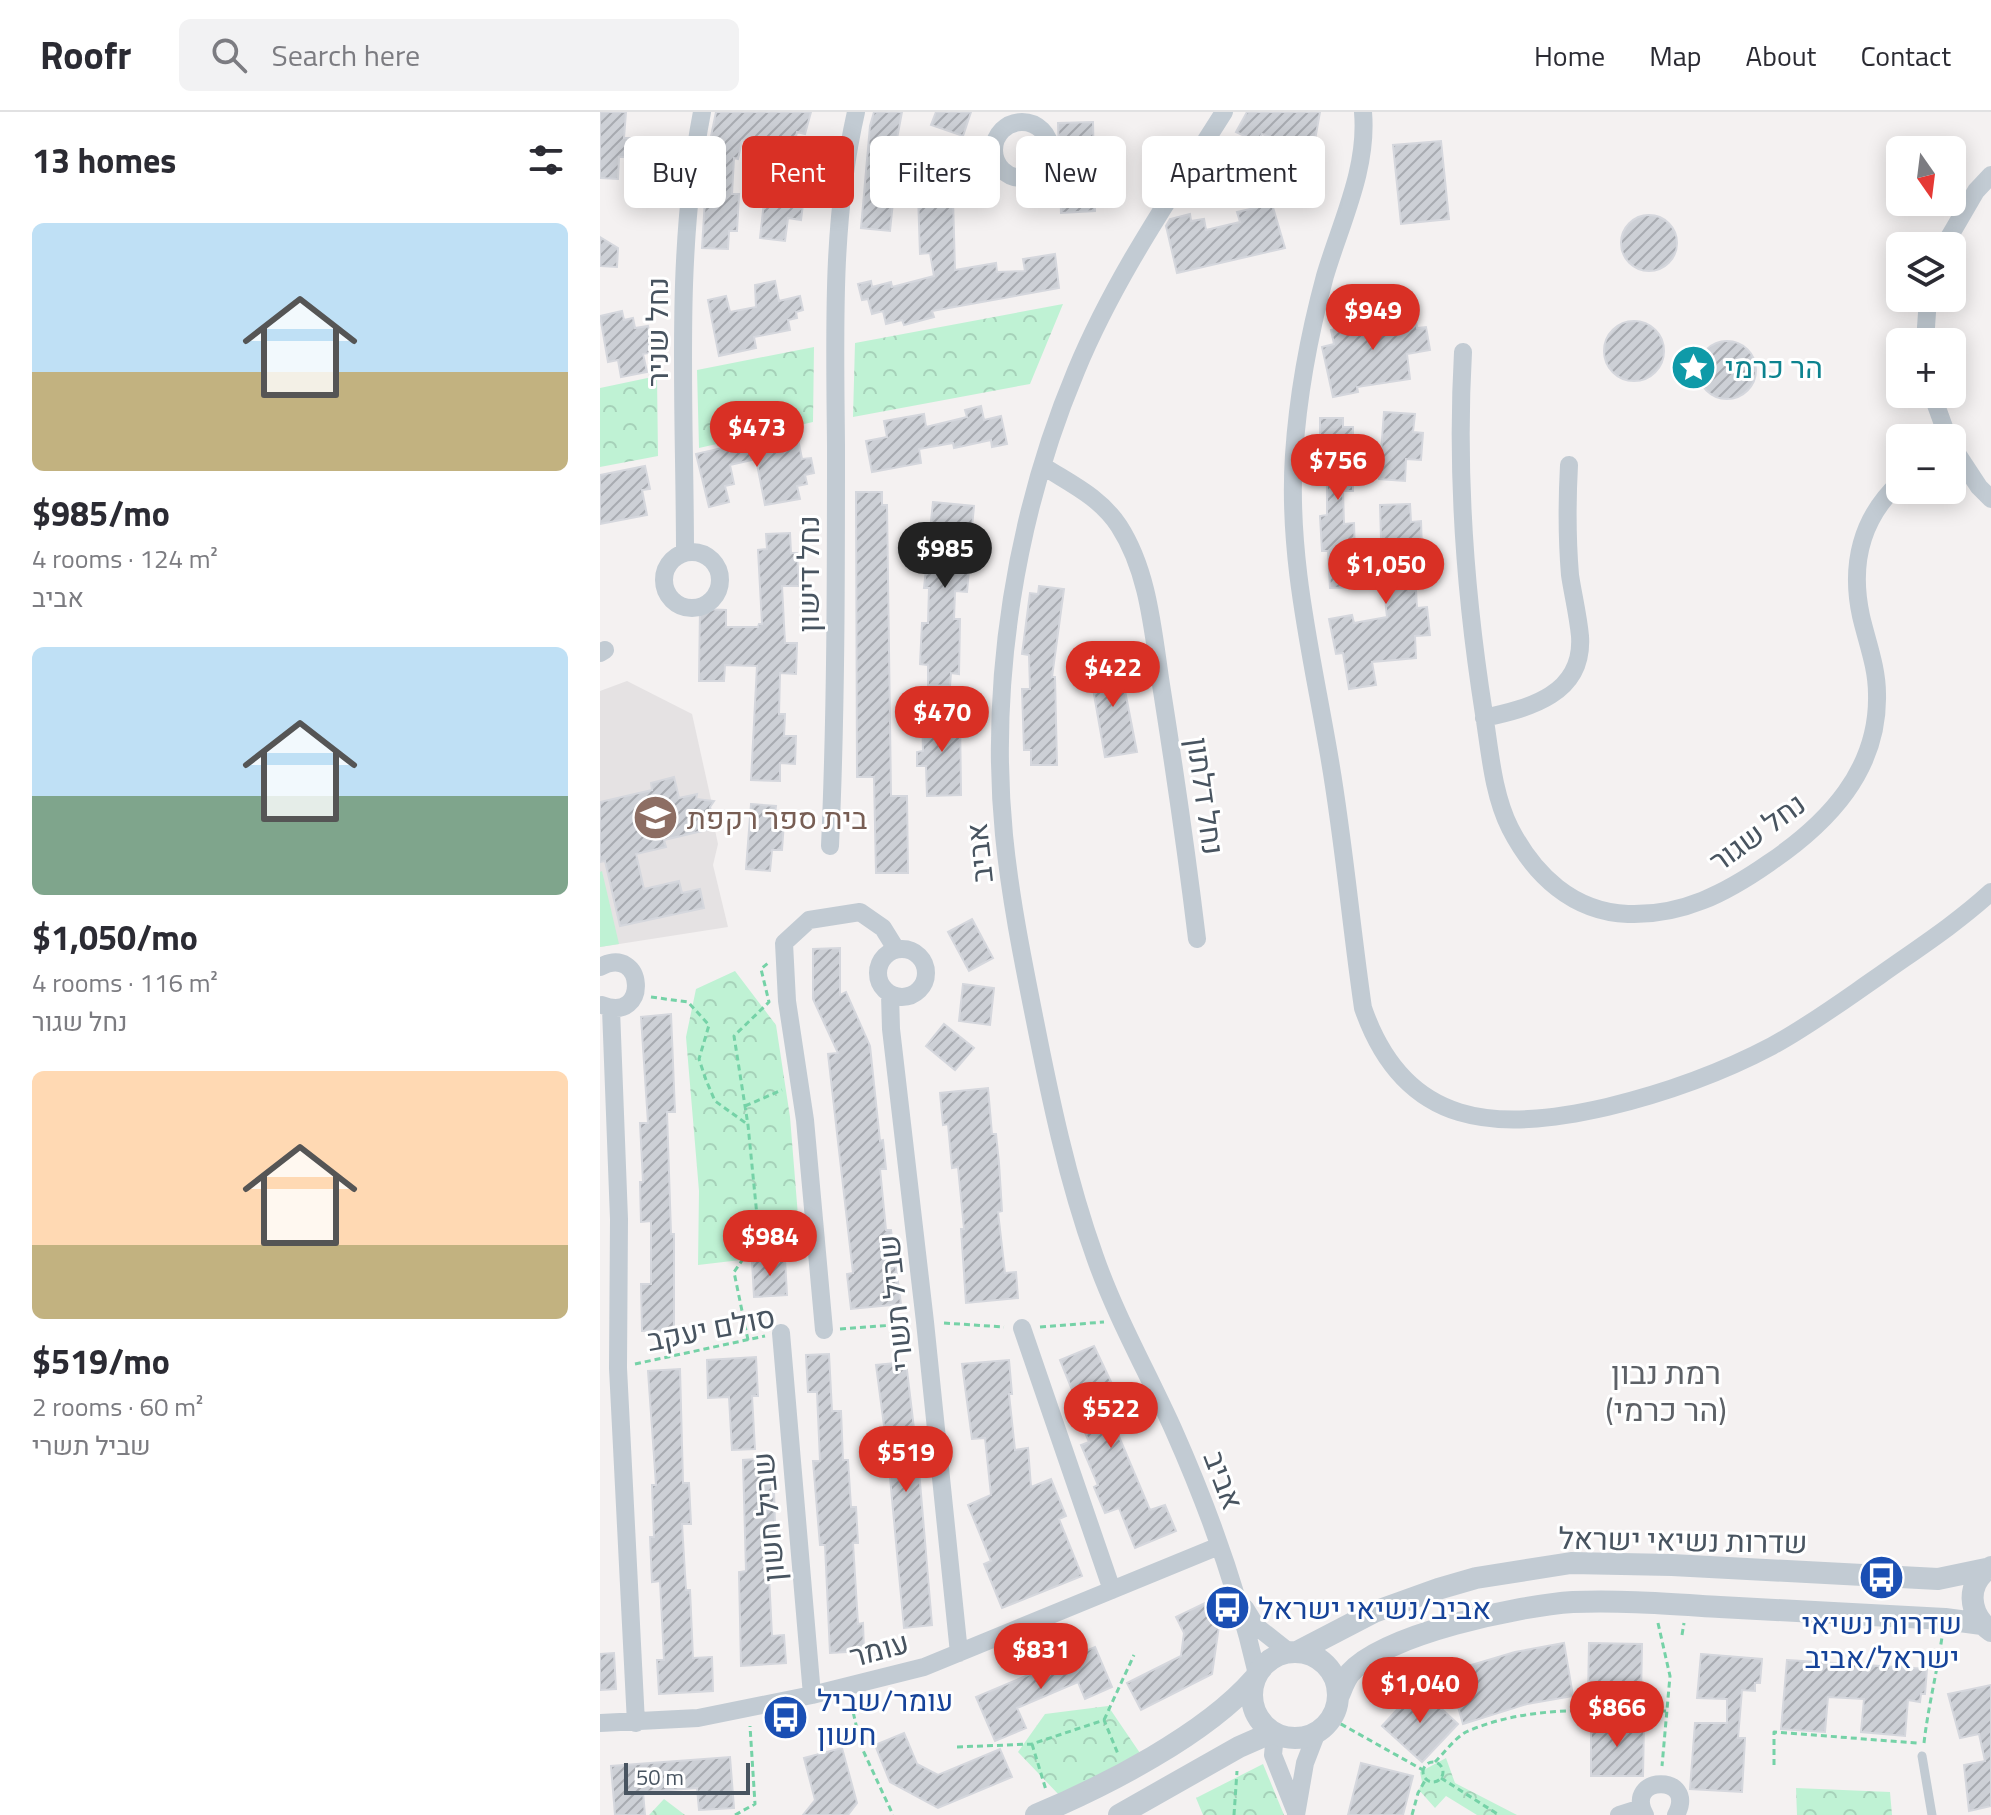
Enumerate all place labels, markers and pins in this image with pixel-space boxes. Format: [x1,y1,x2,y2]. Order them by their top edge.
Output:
pin: $949 [1326,284,1420,352]
place icon: הר כרמי [1670,343,1718,391]
place label: הר כרמי [1725,344,1823,390]
pin: $473 [710,401,804,469]
pin: $756 [1291,434,1385,502]
pin: $985 [898,522,992,590]
pin: $1,050 [1321,538,1451,606]
pin: $422 [1066,641,1160,709]
pin: $470 [895,686,989,754]
school or university icon: בית ספר רקפת [632,794,680,842]
place label: בית ספר רקפת [687,795,868,841]
pin: $984 [723,1210,817,1278]
pin: $522 [1064,1382,1158,1450]
pin: $519 [859,1426,953,1494]
bus stop icon: שדרות נשיאי ישראל/אביב [1858,1553,1906,1601]
bus stop icon: אביב/נשיאי ישראל [1203,1584,1251,1632]
place label: אביב/נשיאי ישראל [1258,1585,1491,1631]
place label: שדרות נשיאי ישראל/אביב [1802,1600,1962,1680]
pin: $831 [994,1623,1088,1691]
pin: $1,040 [1355,1657,1485,1725]
place label: עומר/שביל חשון [817,1677,953,1757]
pin: $866 [1570,1681,1664,1749]
bus stop icon: עומר/שביל חשון [762,1693,810,1741]

